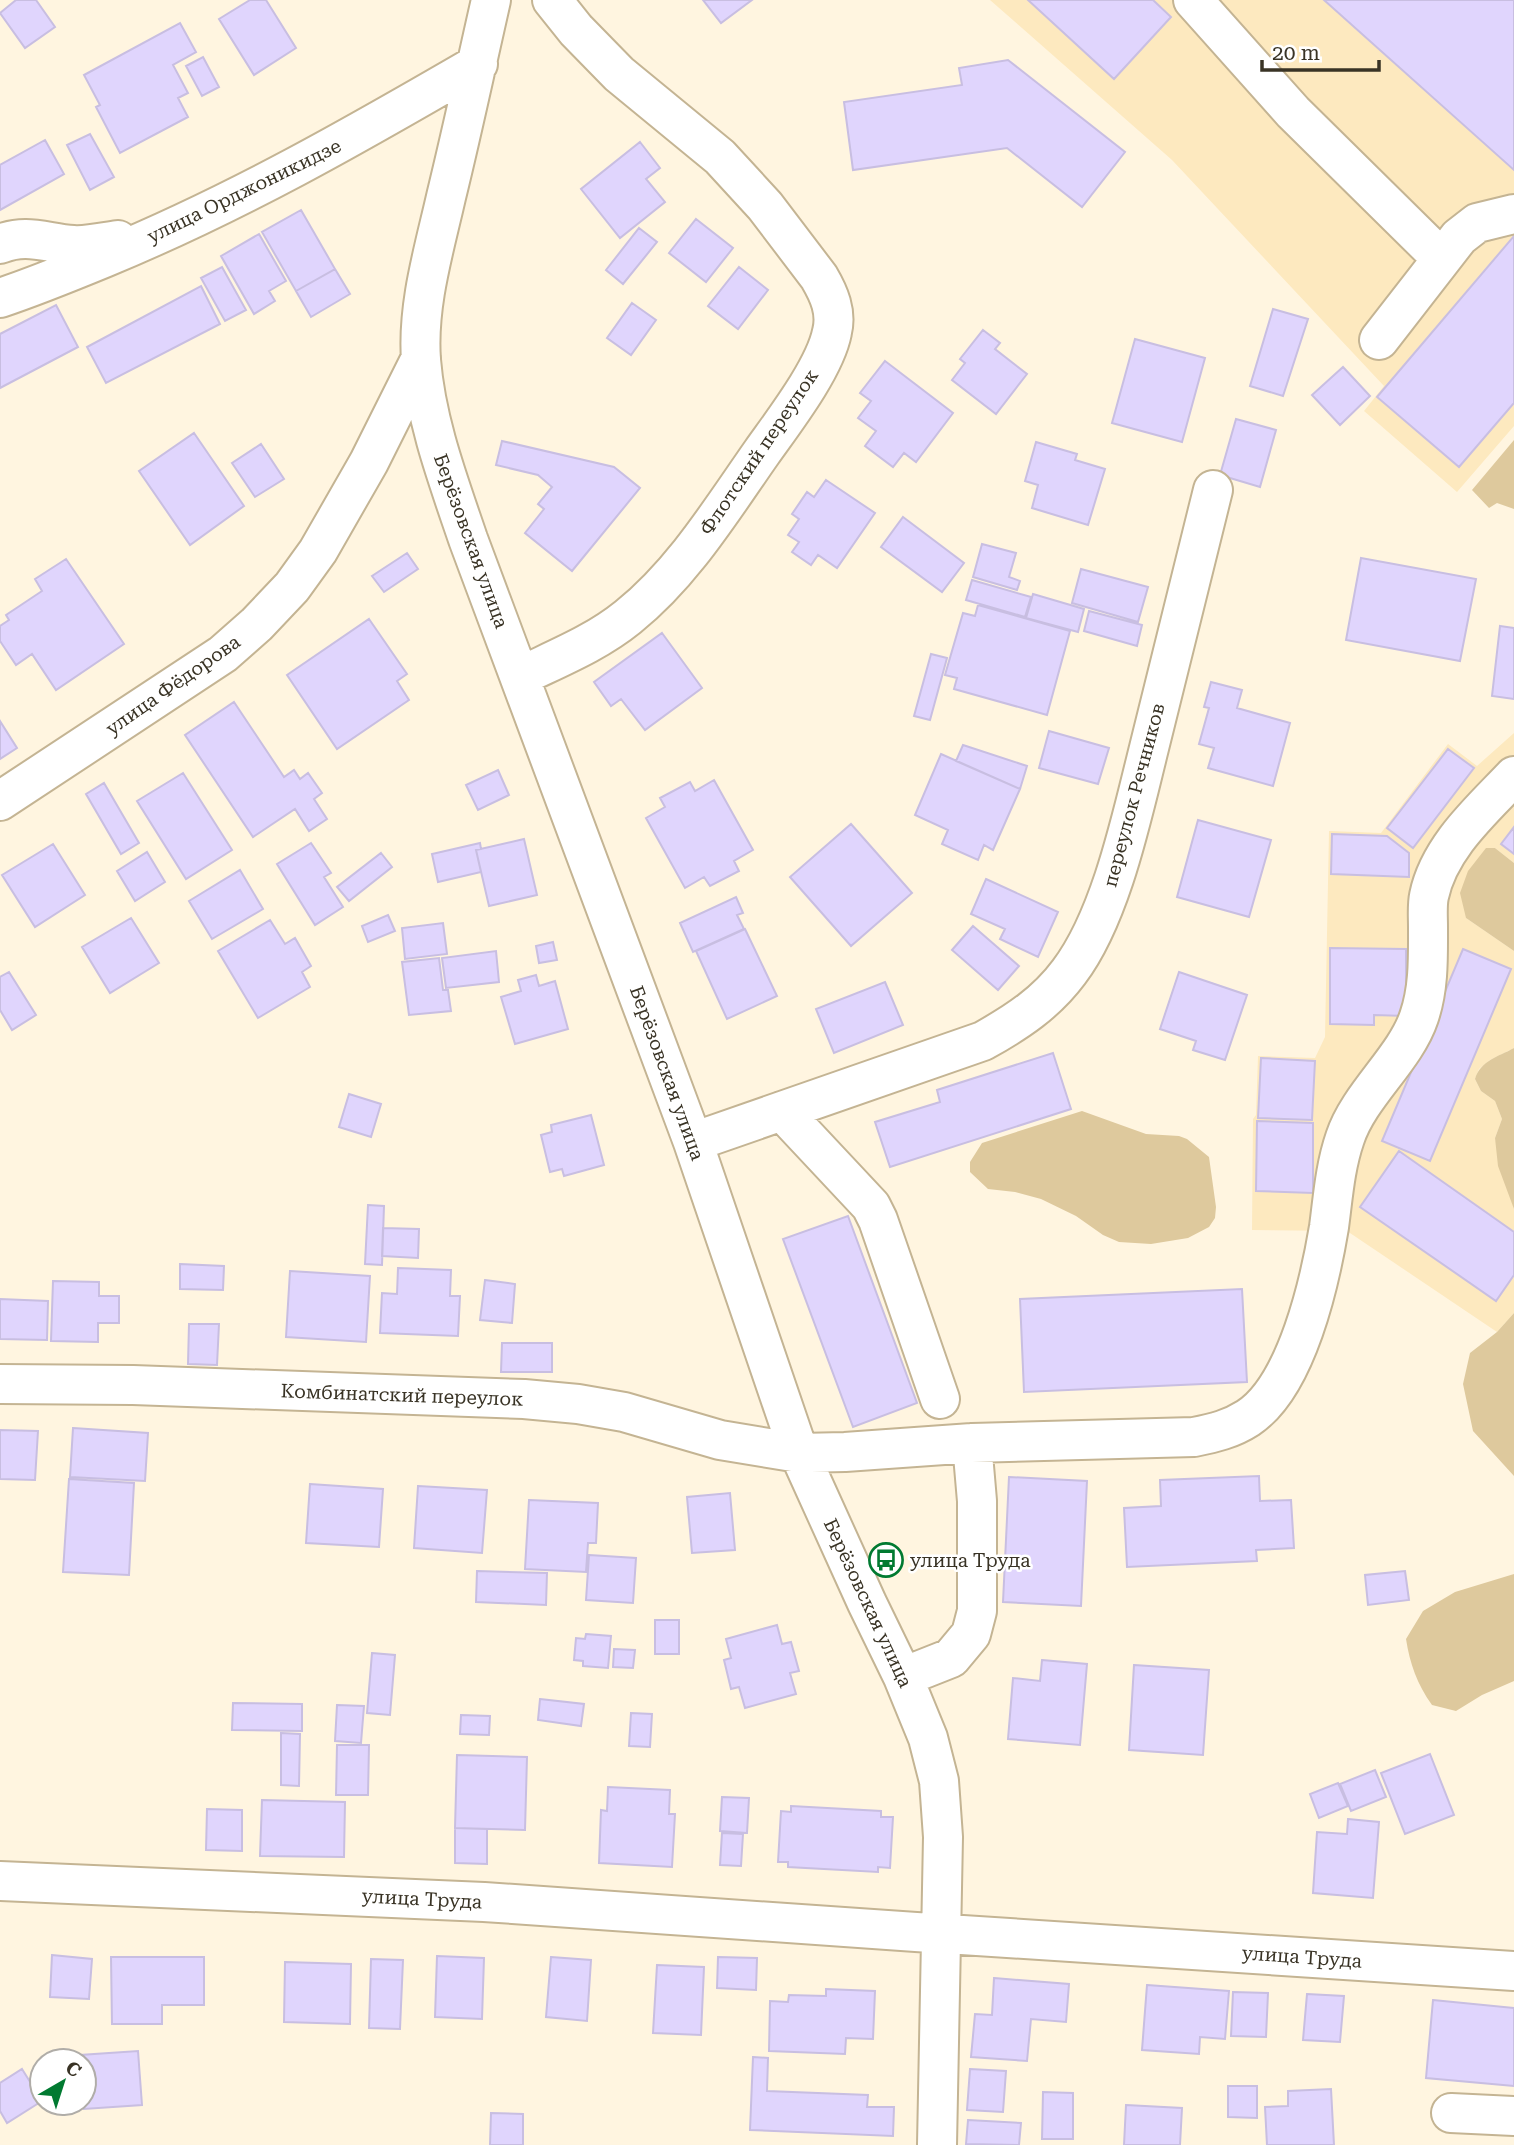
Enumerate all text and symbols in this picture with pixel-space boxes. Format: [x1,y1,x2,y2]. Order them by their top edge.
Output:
scale bar [1262,28,1379,72]
text: 20 m [1272,41,1320,65]
street label: улица Орджоникидзе [143,134,345,248]
street label: Флотский переулок [695,365,823,539]
street label: Берёзовская улица [429,451,513,632]
street label: улица Фёдорова [101,630,245,740]
street label: переулок Речников [1098,701,1170,889]
street label: Берёзовская улица [625,983,709,1164]
street label: Комбинатский переулок [280,1379,524,1411]
street label: Берёзовская улица [819,1515,918,1692]
bus stop icon: улица Труда [867,1541,905,1579]
place label: улица Труда [910,1549,1031,1572]
street label: улица Труда [361,1884,483,1914]
street label: улица Труда [1241,1941,1364,1973]
north arrow [28,2047,98,2117]
text: С [61,2056,86,2082]

